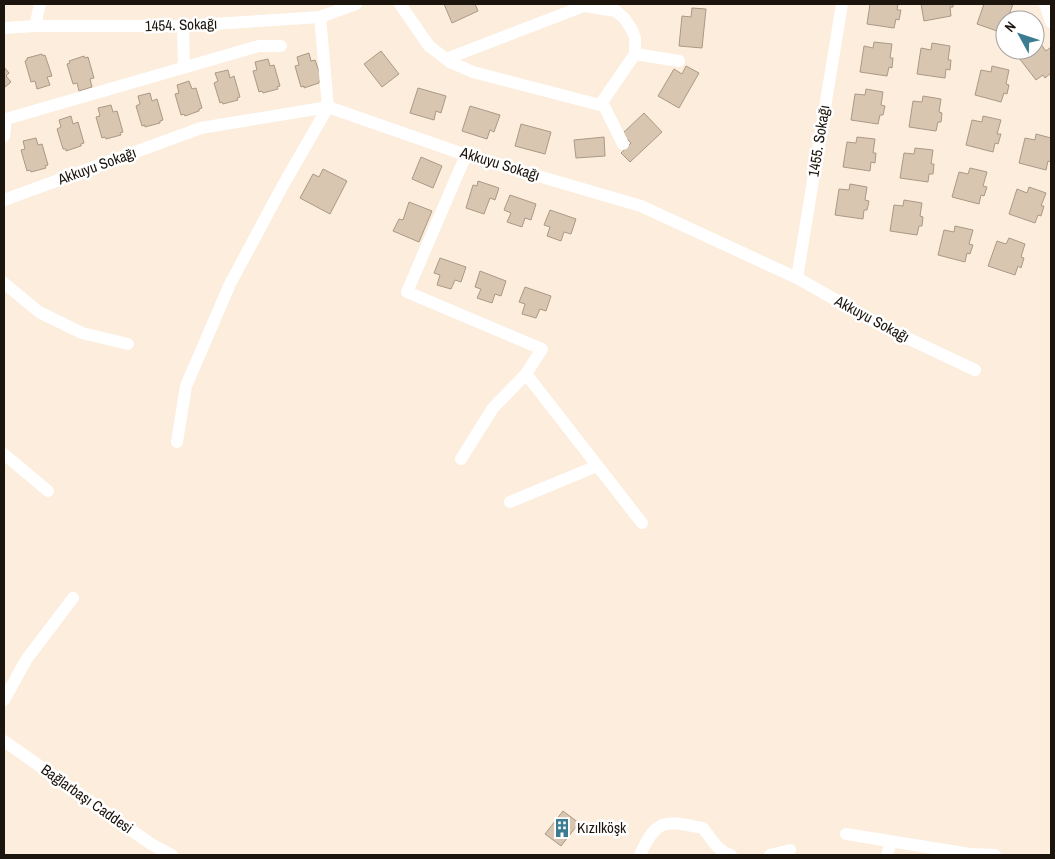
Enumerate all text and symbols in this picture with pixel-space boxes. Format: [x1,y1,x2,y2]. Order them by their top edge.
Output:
north arrow [995,10,1045,60]
street label: 1454. Sokağı [144,13,218,36]
text: N [1000,18,1020,36]
street label: 1455. Sokağı [802,103,835,178]
street label: Akkuyu Sokağı [457,141,542,186]
street label: Akkuyu Sokağı [54,142,139,190]
street label: Akkuyu Sokağı [830,290,913,347]
street label: Bağlarbaşı Caddesi [37,759,138,838]
building icon: Kızılköşk [551,817,573,839]
place label: Kızılköşk [577,817,627,838]

